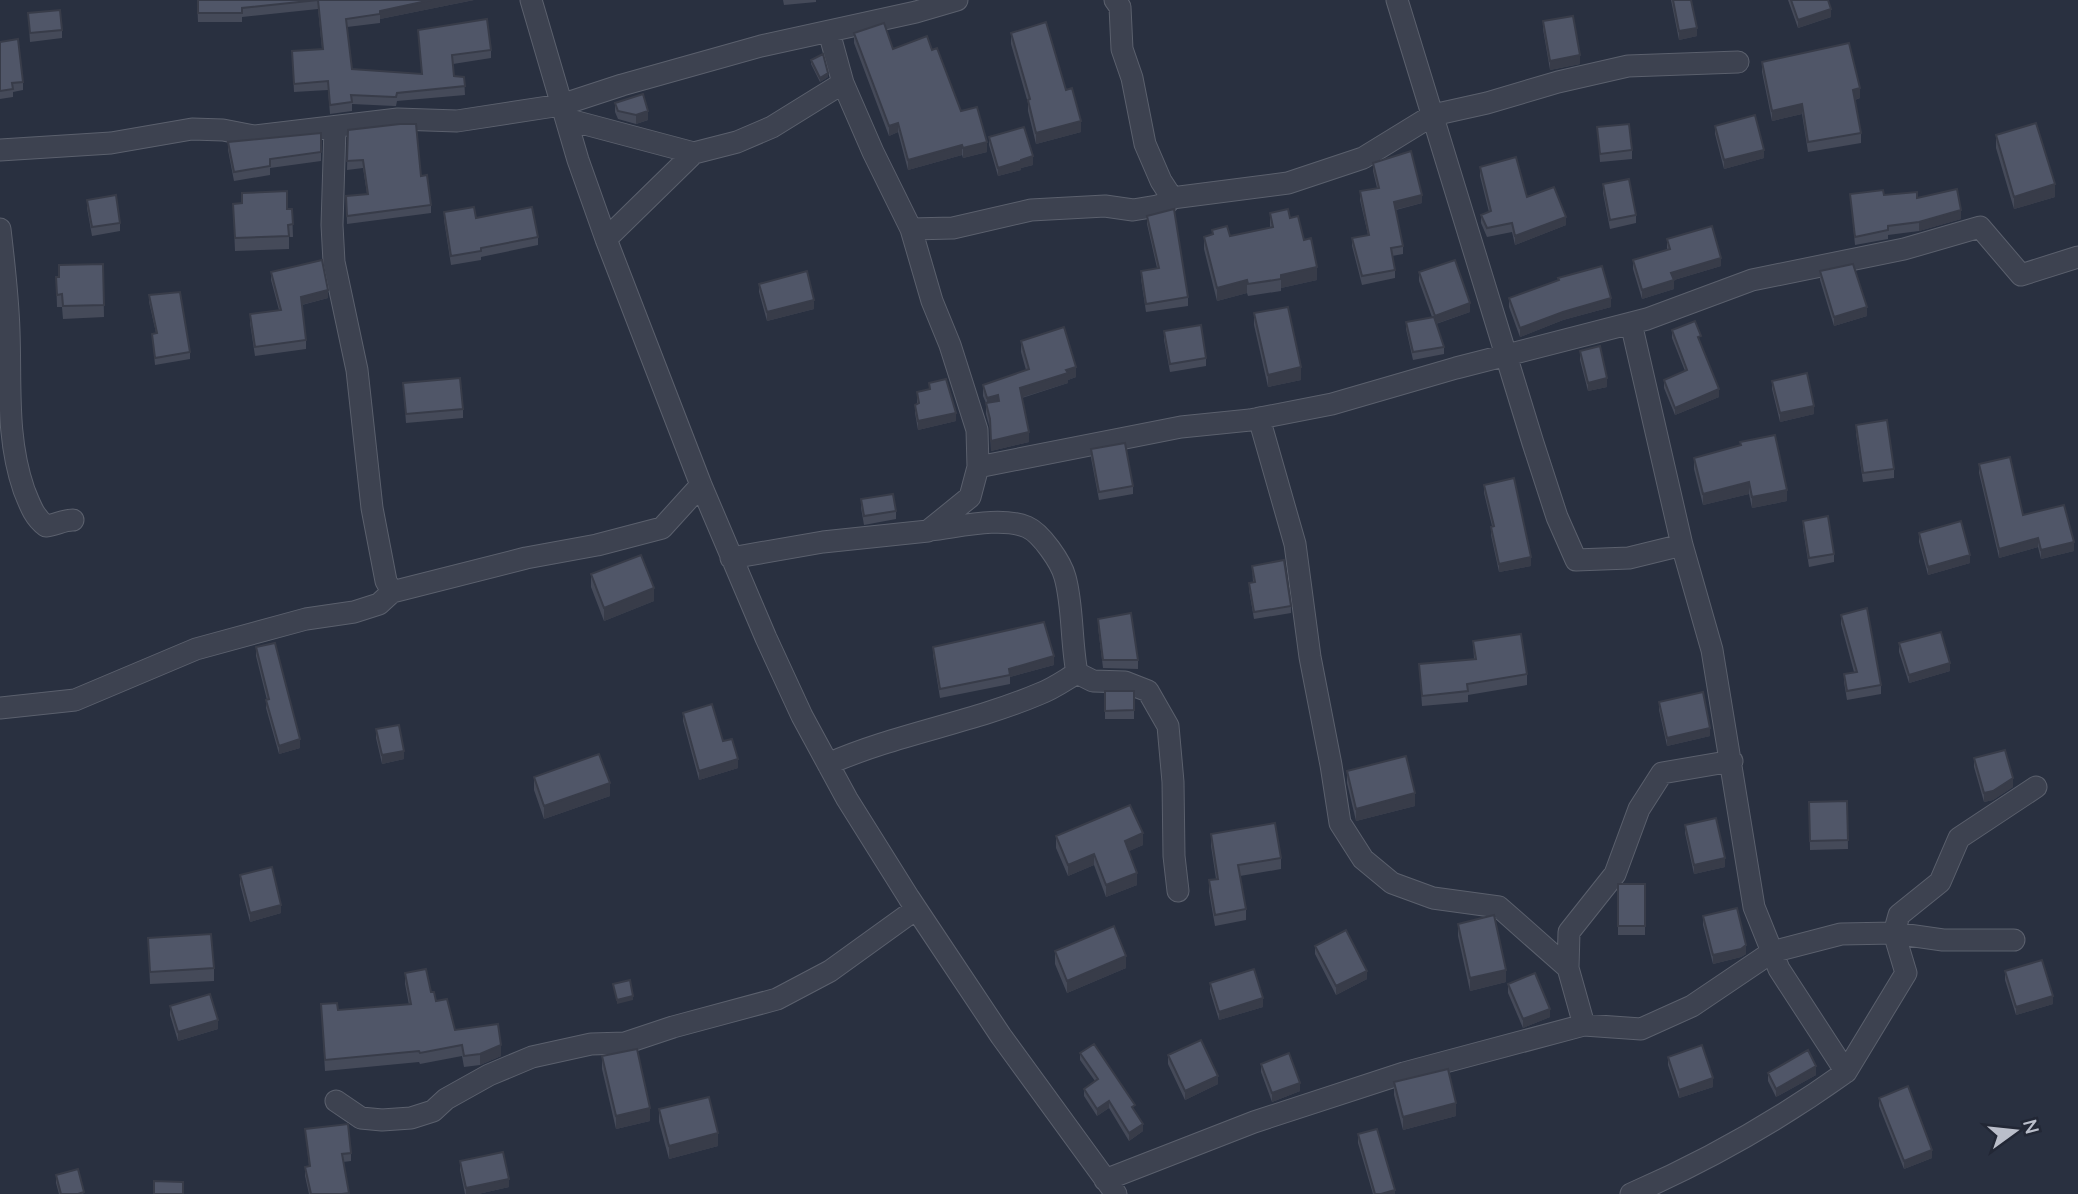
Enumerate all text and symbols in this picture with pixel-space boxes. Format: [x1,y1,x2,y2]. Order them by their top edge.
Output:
north arrow [1980,1096,2050,1166]
text: N [2016,1117,2045,1137]

